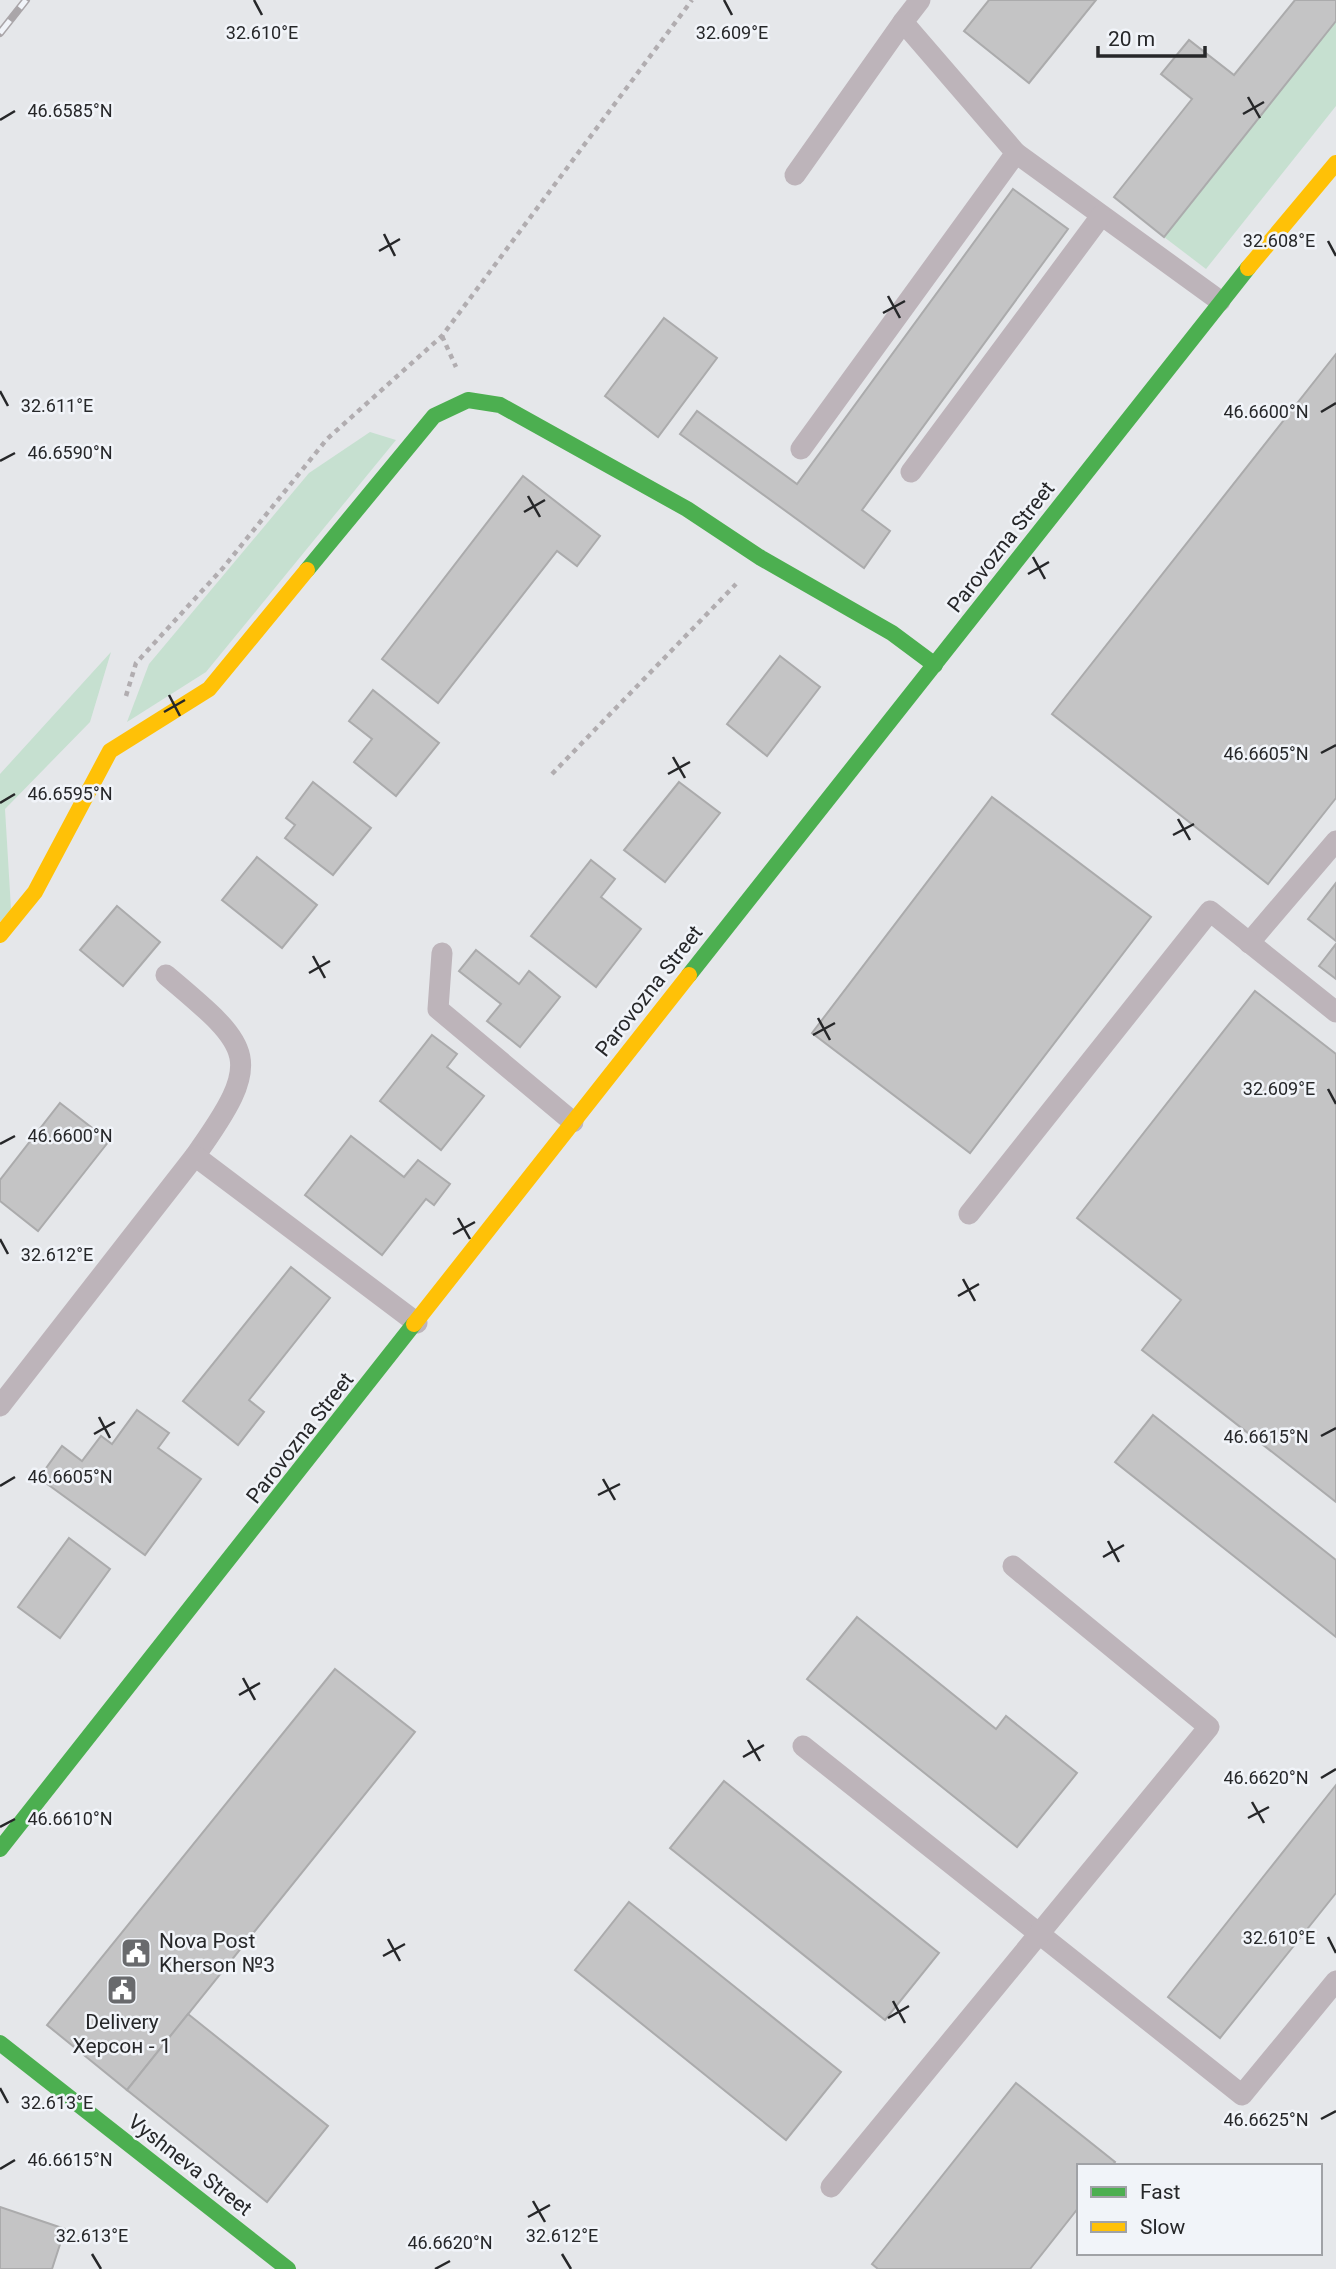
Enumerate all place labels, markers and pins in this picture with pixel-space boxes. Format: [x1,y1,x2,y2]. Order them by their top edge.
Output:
place label: Nova Post Kherson №3 [159,1929,275,1977]
public building icon: Nova Post Kherson №3 [119,1936,153,1970]
public building icon: Delivery Херсон - 1 [105,1973,139,2007]
place label: Delivery Херсон - 1 [73,2010,171,2058]

